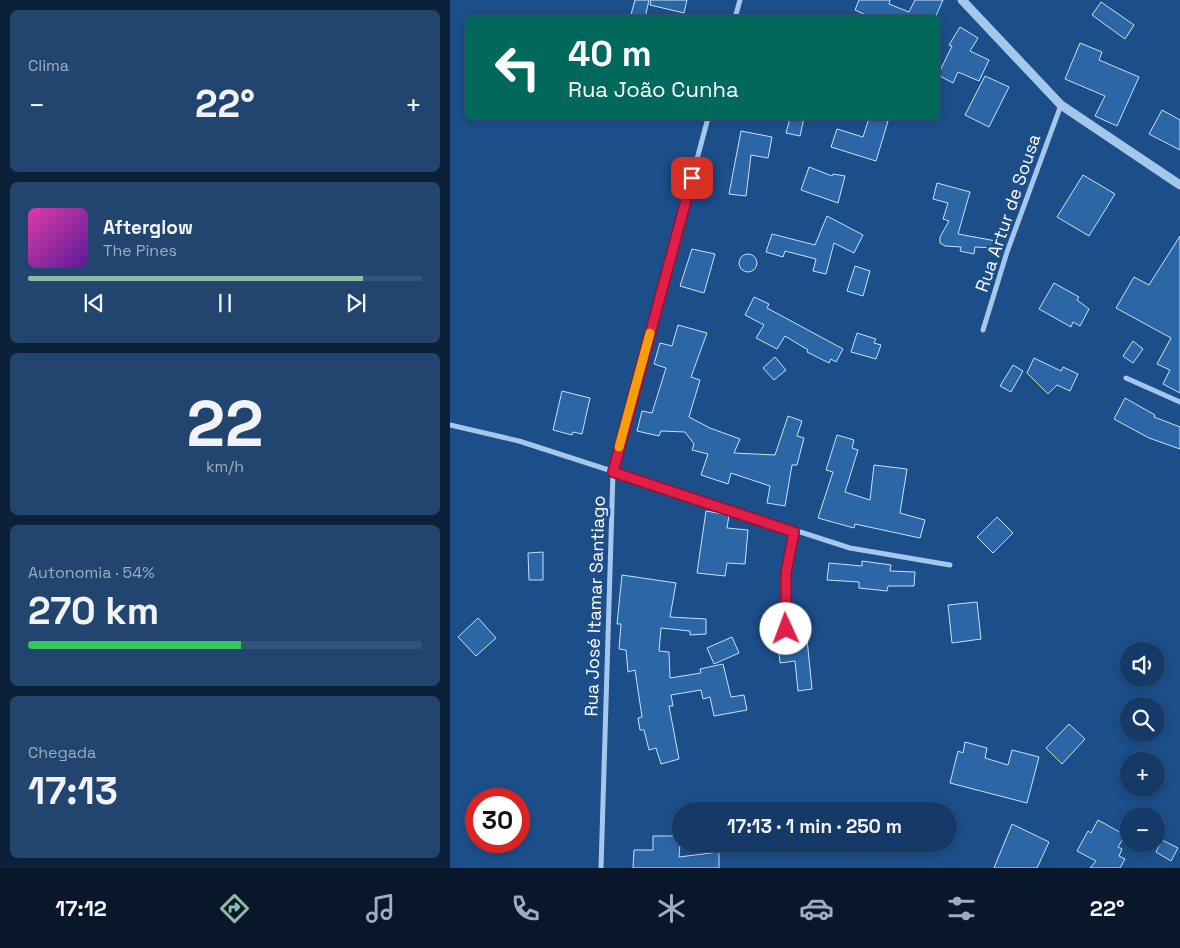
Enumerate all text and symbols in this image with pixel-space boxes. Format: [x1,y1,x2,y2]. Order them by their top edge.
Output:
text: 40 m [568,32,652,76]
icon: left [485,35,550,100]
text: Clima [28,55,69,76]
text: Rua João Cunha [568,75,739,103]
text: 22° [195,80,255,128]
text: − [28,87,45,123]
text: + [405,87,422,123]
street label: Rua Artur de Sousa [970,131,1045,295]
pin [671,157,713,199]
icon: arrive [678,164,706,192]
text: Afterglow [103,215,193,240]
text: The Pines [103,240,177,261]
icon: previous [80,289,108,317]
icon: pause [211,289,239,317]
icon: next [342,289,370,317]
text: 22 [186,382,264,465]
text: km/h [206,456,244,477]
street label: Rua José Itamar Santiago [579,495,610,717]
text: Autonomia · 54% [28,562,155,583]
text: 270 km [28,587,159,635]
position arrow [759,602,811,654]
map controls [1120,642,1165,852]
button: sound [1120,642,1165,687]
button: search [1120,697,1165,742]
text: Chegada [28,742,96,763]
button: + [1120,752,1165,797]
text: 17:13 [28,767,118,815]
speed limit sign: 30 [465,788,530,853]
button: − [1120,807,1165,852]
text: 17:13 · 1 min · 250 m [727,814,902,839]
icon: directions [217,891,252,926]
icon: music [363,891,398,926]
icon: phone [508,891,543,926]
icon: climate [654,891,689,926]
icon: car [799,891,834,926]
icon: filters [944,891,979,926]
text: 17:12 [55,894,107,922]
text: 22° [1090,894,1125,922]

